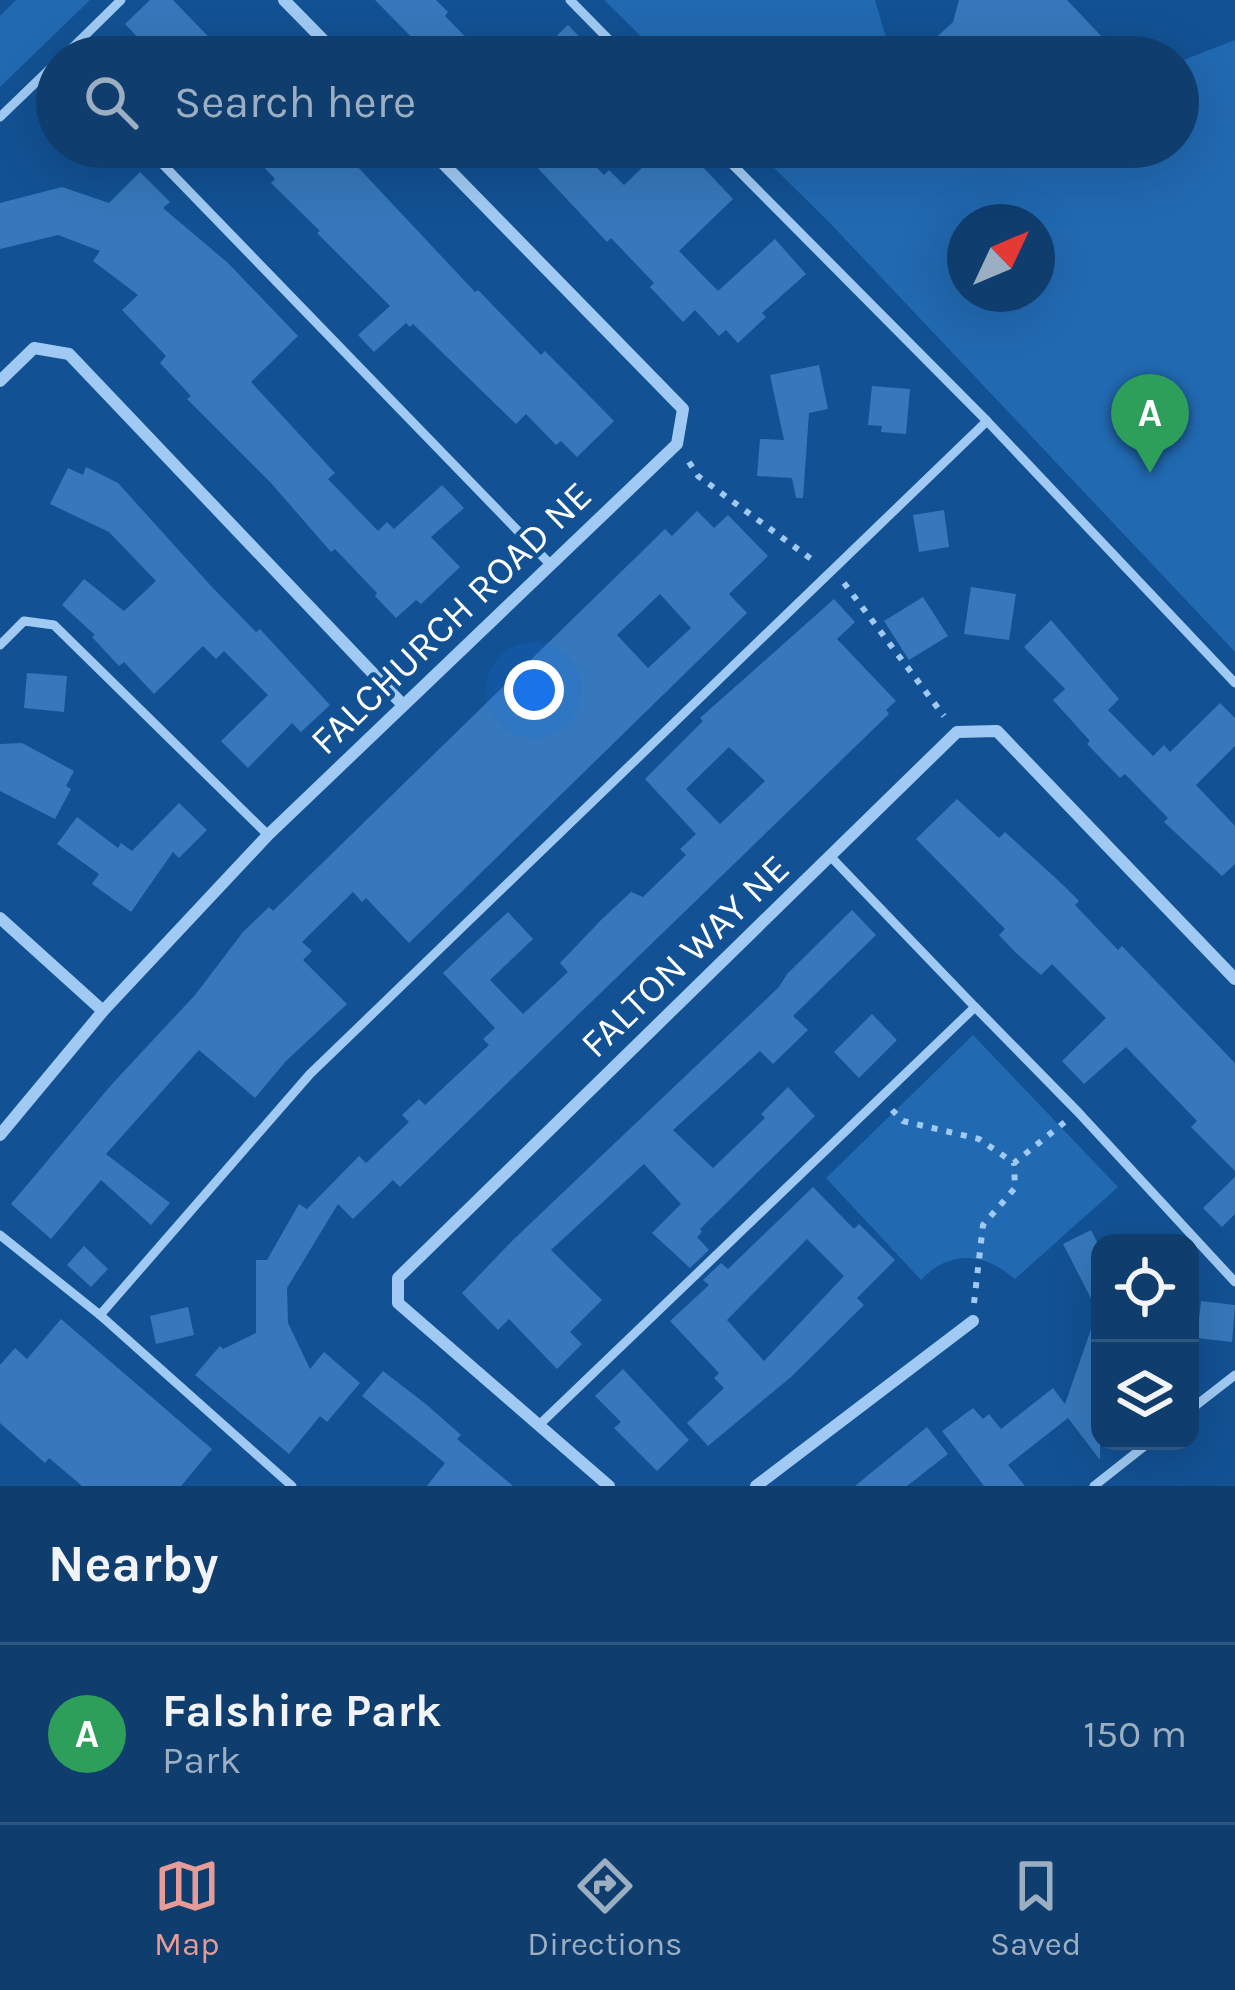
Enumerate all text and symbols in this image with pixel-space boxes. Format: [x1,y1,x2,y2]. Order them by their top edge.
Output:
search box [36,36,1199,168]
icon: search [78,69,144,135]
text: Search here [174,76,416,128]
north arrow [947,204,1055,312]
pin: A [1111,374,1189,473]
street label: FALCHURCH ROAD NE [301,472,601,764]
your location [504,660,564,720]
street label: FALTON WAY NE [571,845,799,1067]
map controls [1091,1234,1199,1450]
button: locate [1091,1234,1199,1342]
button: layers [1091,1342,1199,1450]
text: Nearby [48,1534,218,1594]
text: Falshire Park [162,1685,442,1737]
text: A [75,1711,99,1757]
text: 150 m [1083,1711,1187,1757]
text: Park [162,1737,241,1783]
tab: Map [154,1853,220,1963]
tab: Directions [527,1853,682,1963]
tab: Saved [990,1853,1081,1963]

